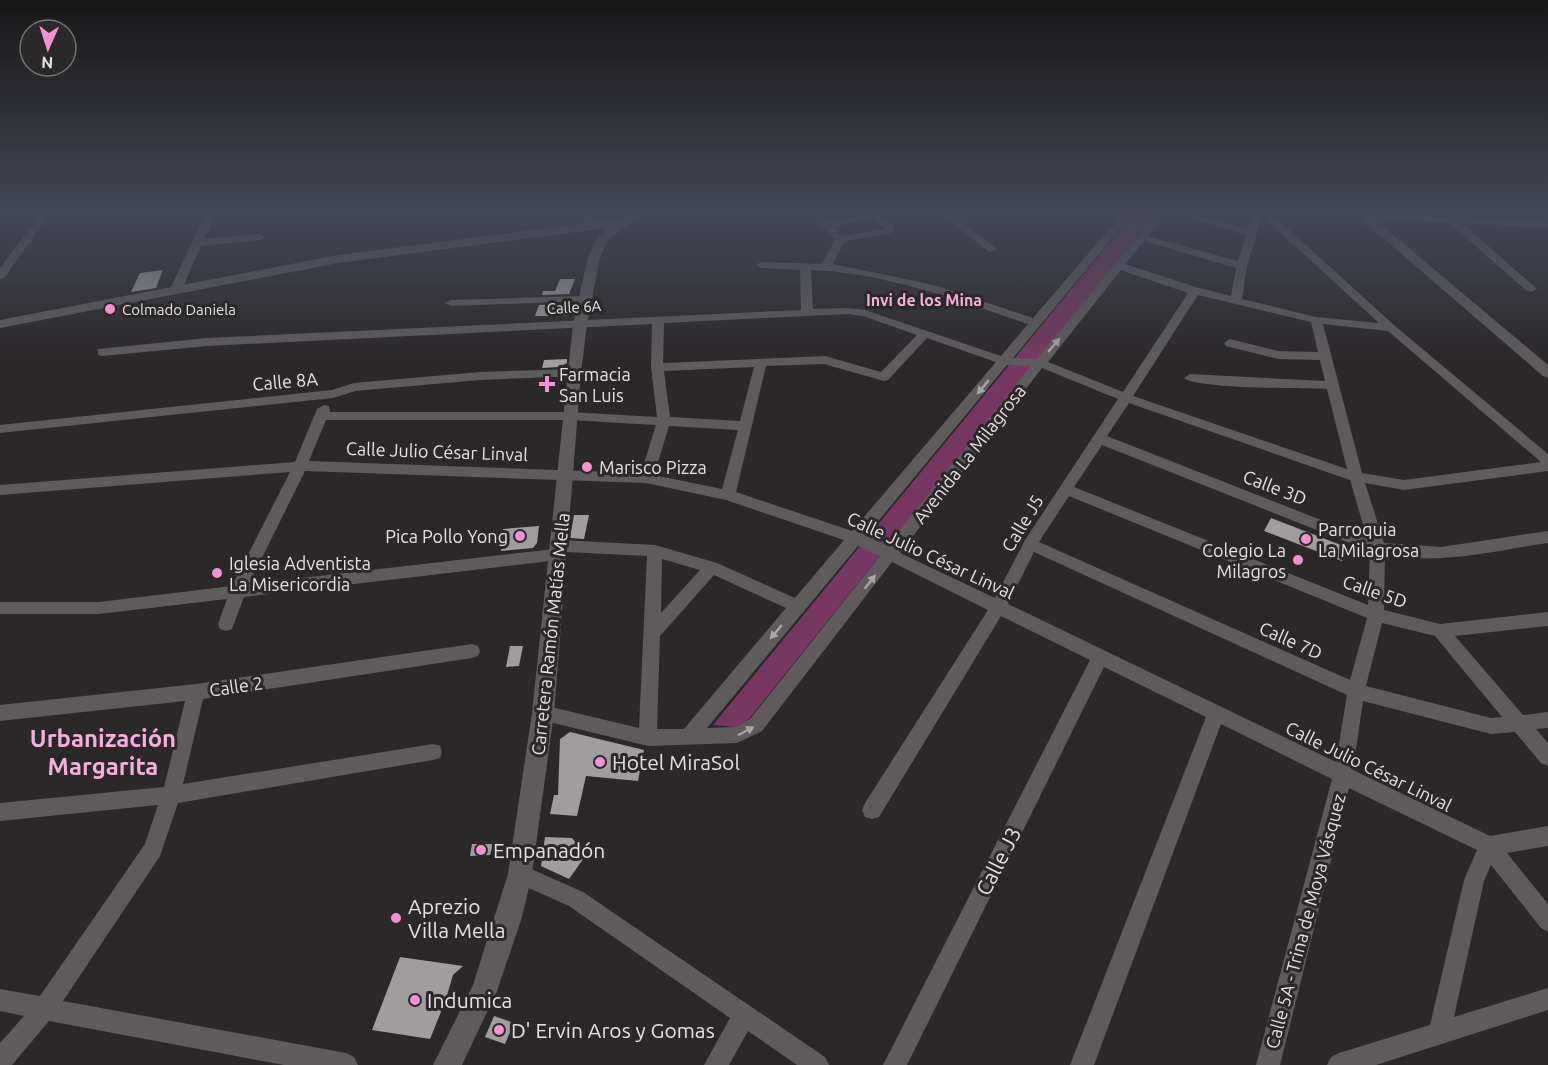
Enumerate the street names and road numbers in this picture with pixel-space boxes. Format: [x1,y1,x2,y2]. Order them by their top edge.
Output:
street label: Calle 6A [546,297,602,317]
street label: Calle 8A [251,368,319,394]
street label: Avenida La Milagrosa [909,381,1029,527]
street label: Calle Julio César Linval [346,438,529,464]
street label: Calle 3D [1240,466,1310,508]
street label: Calle J5 [997,491,1047,555]
street label: Calle Julio César Linval [844,507,1018,603]
street label: Carretera Ramón Matías Mella [527,512,573,756]
street label: Calle 5D [1340,571,1410,611]
street label: Calle 7D [1256,617,1326,663]
street label: Calle 2 [208,672,264,700]
street label: Calle Julio César Linval [1283,717,1455,815]
street label: Calle 5A - Trina de Moya Vásquez [1261,791,1349,1051]
street label: Calle J3 [971,823,1025,899]

